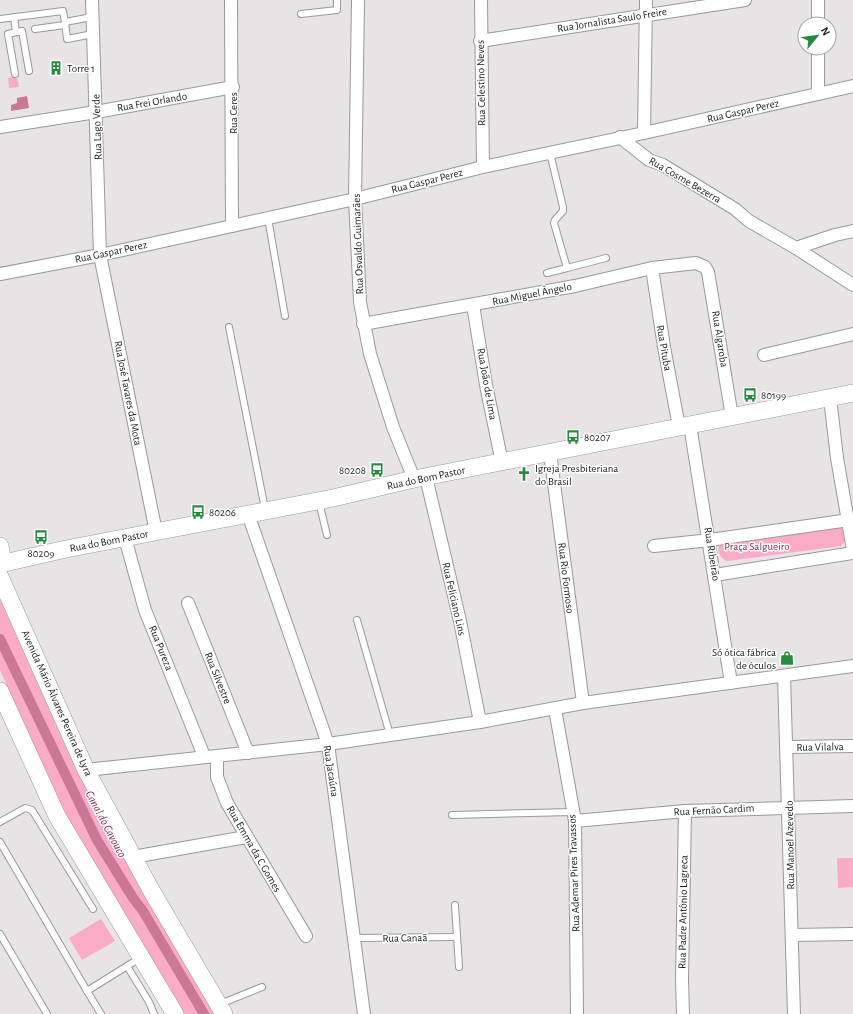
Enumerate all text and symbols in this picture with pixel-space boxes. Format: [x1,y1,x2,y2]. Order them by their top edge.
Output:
street label: Rua Jornalista Saulo Freire [556,6,668,34]
north arrow [797,16,837,56]
text: N [819,25,832,37]
street label: Rua Celestino Neves [475,40,487,126]
building icon: Torre 1 [48,60,64,76]
place label: Torre 1 [67,63,95,74]
street label: Rua Frei Orlando [116,90,188,114]
street label: Rua Ceres [228,92,239,134]
street label: Rua Lago Verde [90,94,104,160]
street label: Rua Gaspar Perez [706,97,780,125]
street label: Rua Cosme Bezerra [647,155,723,205]
street label: Rua Gaspar Perez [390,167,464,195]
street label: Rua Osvaldo Guimarães [351,193,365,295]
street label: Rua Gaspar Perez [74,239,149,265]
street label: Rua Miguel Ângelo [491,281,573,307]
street label: Rua Algaroba [710,310,730,368]
street label: Rua Pituba [655,324,673,372]
street label: Rua José Tavares da Mota [112,340,144,446]
street label: Rua João de Lima [475,347,499,421]
bus stop icon: 80199 [742,387,758,403]
place label: 80199 [761,390,786,401]
bus stop icon: 80207 [565,429,581,445]
place label: 80207 [584,432,611,443]
bus stop icon: 80208 [369,462,385,478]
place label: Igreja Presbiteriana do Brasil [535,463,618,487]
street label: Rua do Bom Pastor [386,464,467,492]
place label: 80208 [339,465,366,476]
church icon: Igreja Presbiteriana do Brasil [516,466,532,482]
bus stop icon: 80206 [190,504,206,520]
place label: 80206 [209,507,236,518]
street label: Rua Ribeirão [702,526,722,582]
street label: Rua do Bom Pastor [69,528,150,554]
bus stop icon: 80209 [33,529,49,545]
park label: Praça Salgueiro [724,541,790,552]
street label: Rua Rio Formoso [556,542,576,614]
place label: 80209 [27,548,55,559]
street label: Rua Feliciano Lins [440,561,468,637]
street label: Rua Pureza [147,624,175,672]
street label: Avenida Mário Álvares Pereira de Lyra [20,628,95,778]
place label: Só ótica fábrica de óculos [712,647,776,671]
shop icon: Só ótica fábrica de óculos [779,650,795,666]
street label: Rua Silvestre [203,651,233,705]
street label: Rua Vilalva [796,741,844,753]
street label: Rua Jacaúna [321,744,341,798]
water label: Canal do Cavouco [83,789,129,859]
street label: Rua Manoel Azevedo [784,800,796,890]
street label: Rua Fernão Cardim [673,802,755,818]
street label: Rua Emma da C Gomes [225,804,283,894]
street label: Rua Ademar Pires Travassos [566,814,582,932]
street label: Rua Padre Antônio Lagreca [677,855,689,969]
street label: Rua Canaã [382,932,428,944]

